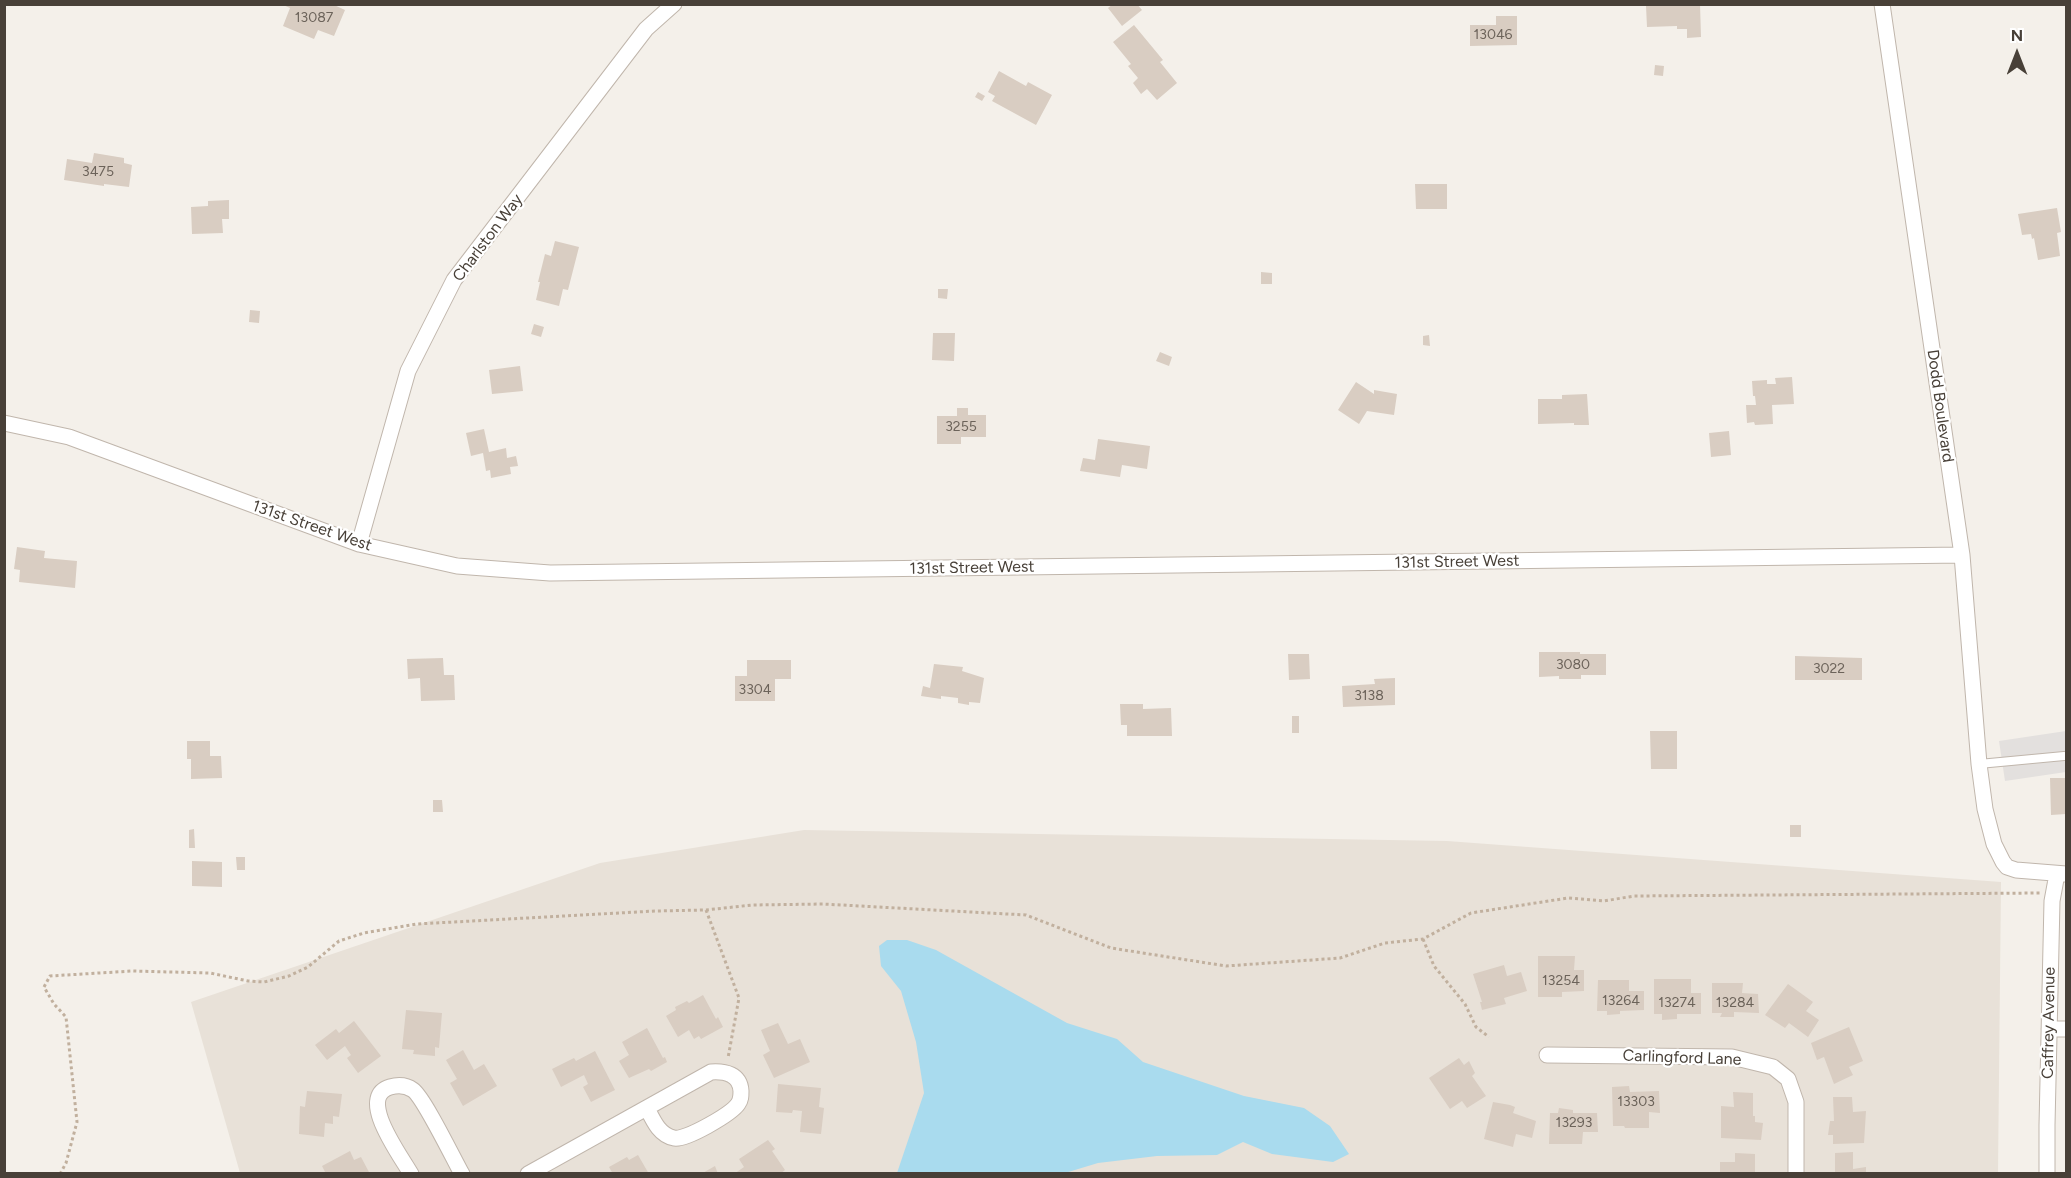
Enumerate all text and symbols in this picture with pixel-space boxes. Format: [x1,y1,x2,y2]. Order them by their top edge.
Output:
house number: 13087 [295,10,333,26]
north arrow [1987,24,2047,84]
text: N [2011,26,2023,45]
house number: 13046 [1474,27,1512,43]
house number: 3475 [82,164,114,180]
street label: Charlston Way [449,191,527,285]
street label: Dodd Boulevard [1923,348,1957,464]
house number: 3255 [945,419,977,435]
street label: 131st Street West [250,497,374,555]
street label: 131st Street West [1394,551,1520,573]
street label: 131st Street West [909,557,1035,579]
house number: 3080 [1556,657,1590,673]
house number: 3022 [1813,661,1845,677]
house number: 3304 [739,682,771,698]
house number: 3138 [1354,688,1384,704]
street label: Caffrey Avenue [2038,967,2060,1079]
house number: 13254 [1542,973,1580,989]
house number: 13264 [1602,993,1640,1009]
house number: 13274 [1658,995,1696,1011]
house number: 13284 [1716,995,1754,1011]
street label: Carlingford Lane [1622,1046,1742,1070]
house number: 13303 [1617,1094,1655,1110]
house number: 13293 [1556,1115,1592,1131]

